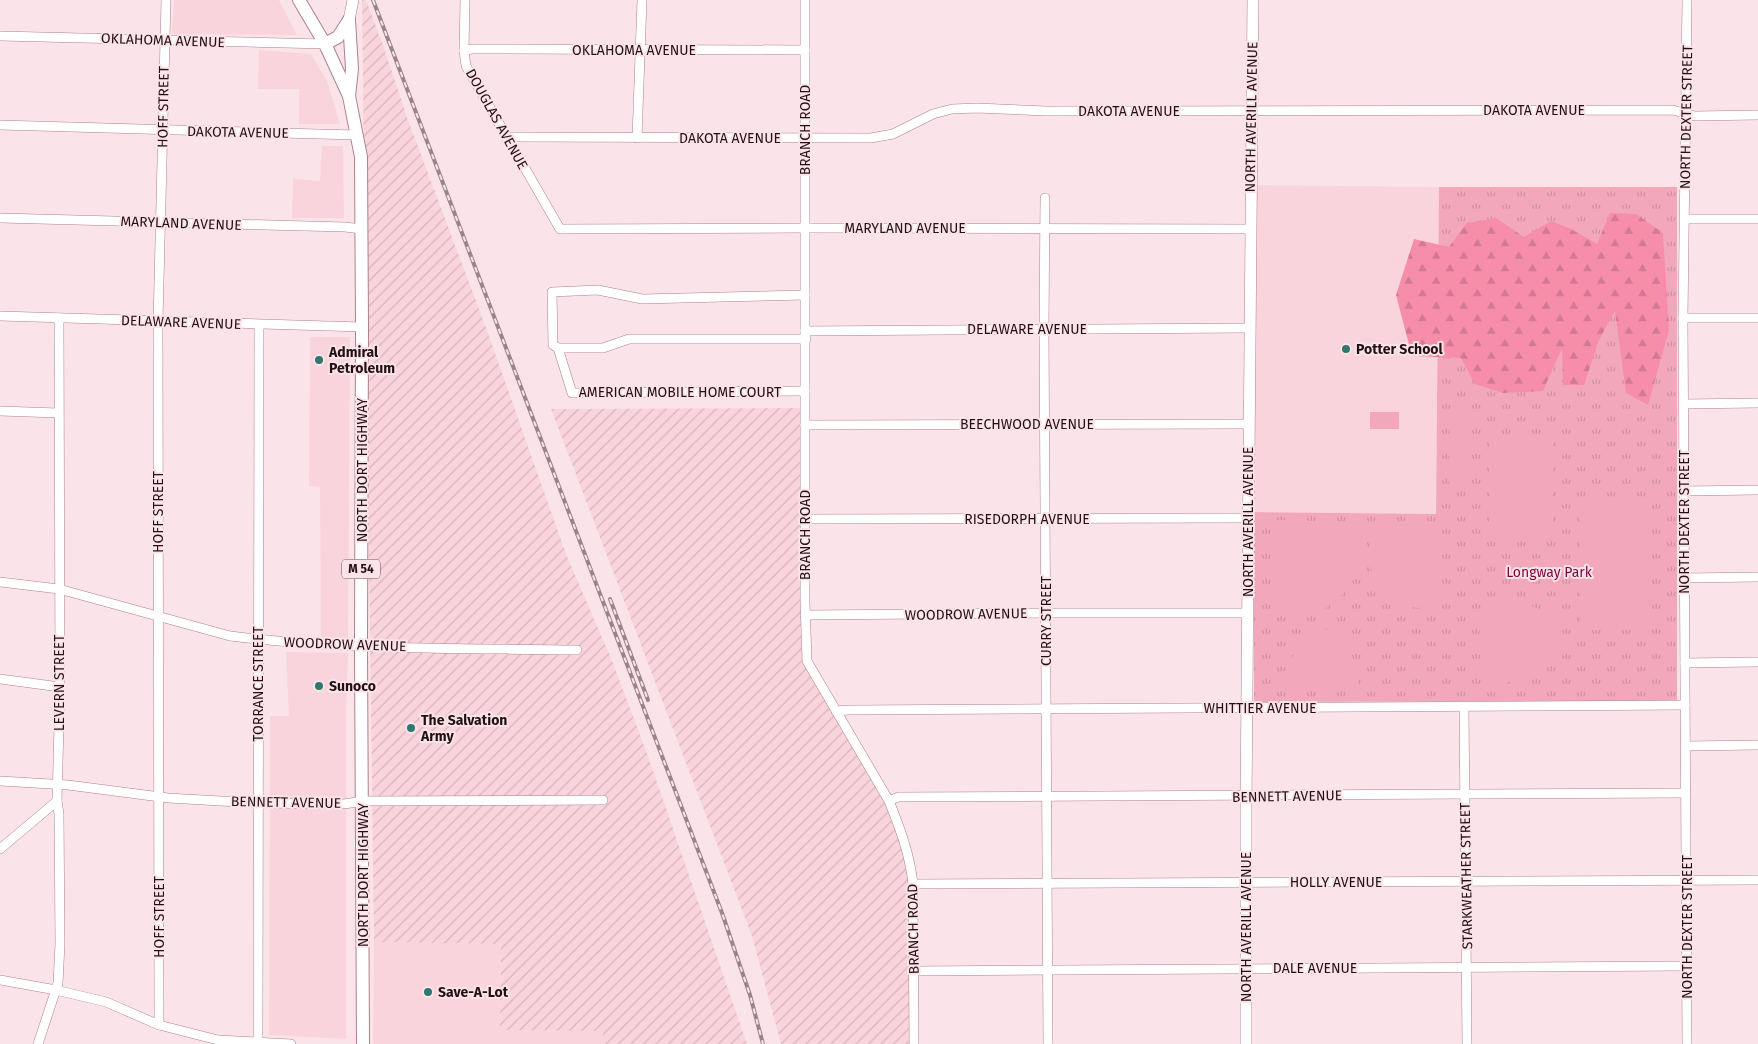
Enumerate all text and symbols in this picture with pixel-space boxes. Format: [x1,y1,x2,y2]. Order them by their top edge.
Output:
street label: OKLAHOMA AVENUE [101,30,225,51]
street label: OKLAHOMA AVENUE [572,42,696,59]
street label: NORTH AVERILL AVENUE [1242,42,1261,192]
street label: NORTH DEXTER STREET [1677,44,1696,189]
street label: HOFF STREET [154,65,173,148]
street label: DOUGLAS AVENUE [462,66,531,173]
street label: BRANCH ROAD [797,85,814,175]
street label: DAKOTA AVENUE [1483,102,1585,119]
street label: DAKOTA AVENUE [1078,103,1180,120]
street label: DAKOTA AVENUE [187,123,289,142]
street label: DAKOTA AVENUE [679,130,781,147]
street label: MARYLAND AVENUE [120,213,242,234]
street label: MARYLAND AVENUE [844,220,966,237]
street label: DELAWARE AVENUE [121,312,241,333]
street label: DELAWARE AVENUE [967,321,1087,338]
place label: Potter School [1356,341,1444,358]
marker: Potter School [1340,343,1352,355]
place label: Admiral Petroleum [328,344,395,377]
marker: Admiral Petroleum [313,354,325,366]
street label: AMERICAN MOBILE HOME COURT [579,384,782,401]
street label: NORTH DORT HIGHWAY [354,398,371,542]
street label: BEECHWOOD AVENUE [960,416,1094,433]
street label: NORTH AVERILL AVENUE [1240,447,1257,597]
street label: NORTH DEXTER STREET [1676,449,1693,594]
street label: HOFF STREET [150,470,167,553]
street label: BRANCH ROAD [797,490,814,580]
street label: RISEDORPH AVENUE [964,511,1090,528]
road number: M 54 [342,560,380,578]
park label: Longway Park [1506,564,1593,581]
street label: CURRY STREET [1038,575,1055,666]
street label: WOODROW AVENUE [905,605,1027,624]
street label: TORRANCE STREET [250,626,267,742]
street label: LEVERN STREET [51,634,68,731]
street label: WOODROW AVENUE [283,634,407,655]
place label: Sunoco [329,678,376,695]
marker: Sunoco [313,680,325,692]
street label: WHITTIER AVENUE [1204,700,1316,717]
place label: The Salvation Army [420,712,507,745]
marker: The Salvation Army [405,722,417,734]
street label: BENNETT AVENUE [1232,787,1342,806]
street label: BENNETT AVENUE [231,793,341,812]
street label: STARKWEATHER STREET [1457,802,1476,949]
street label: NORTH DORT HIGHWAY [355,803,372,947]
street label: NORTH AVERILL AVENUE [1238,852,1255,1002]
street label: NORTH DEXTER STREET [1679,854,1696,999]
street label: HOLLY AVENUE [1290,874,1382,891]
street label: HOFF STREET [151,875,168,958]
street label: BRANCH ROAD [904,884,923,974]
street label: DALE AVENUE [1273,960,1357,977]
place label: Save-A-Lot [438,984,509,1001]
marker: Save-A-Lot [422,986,434,998]

